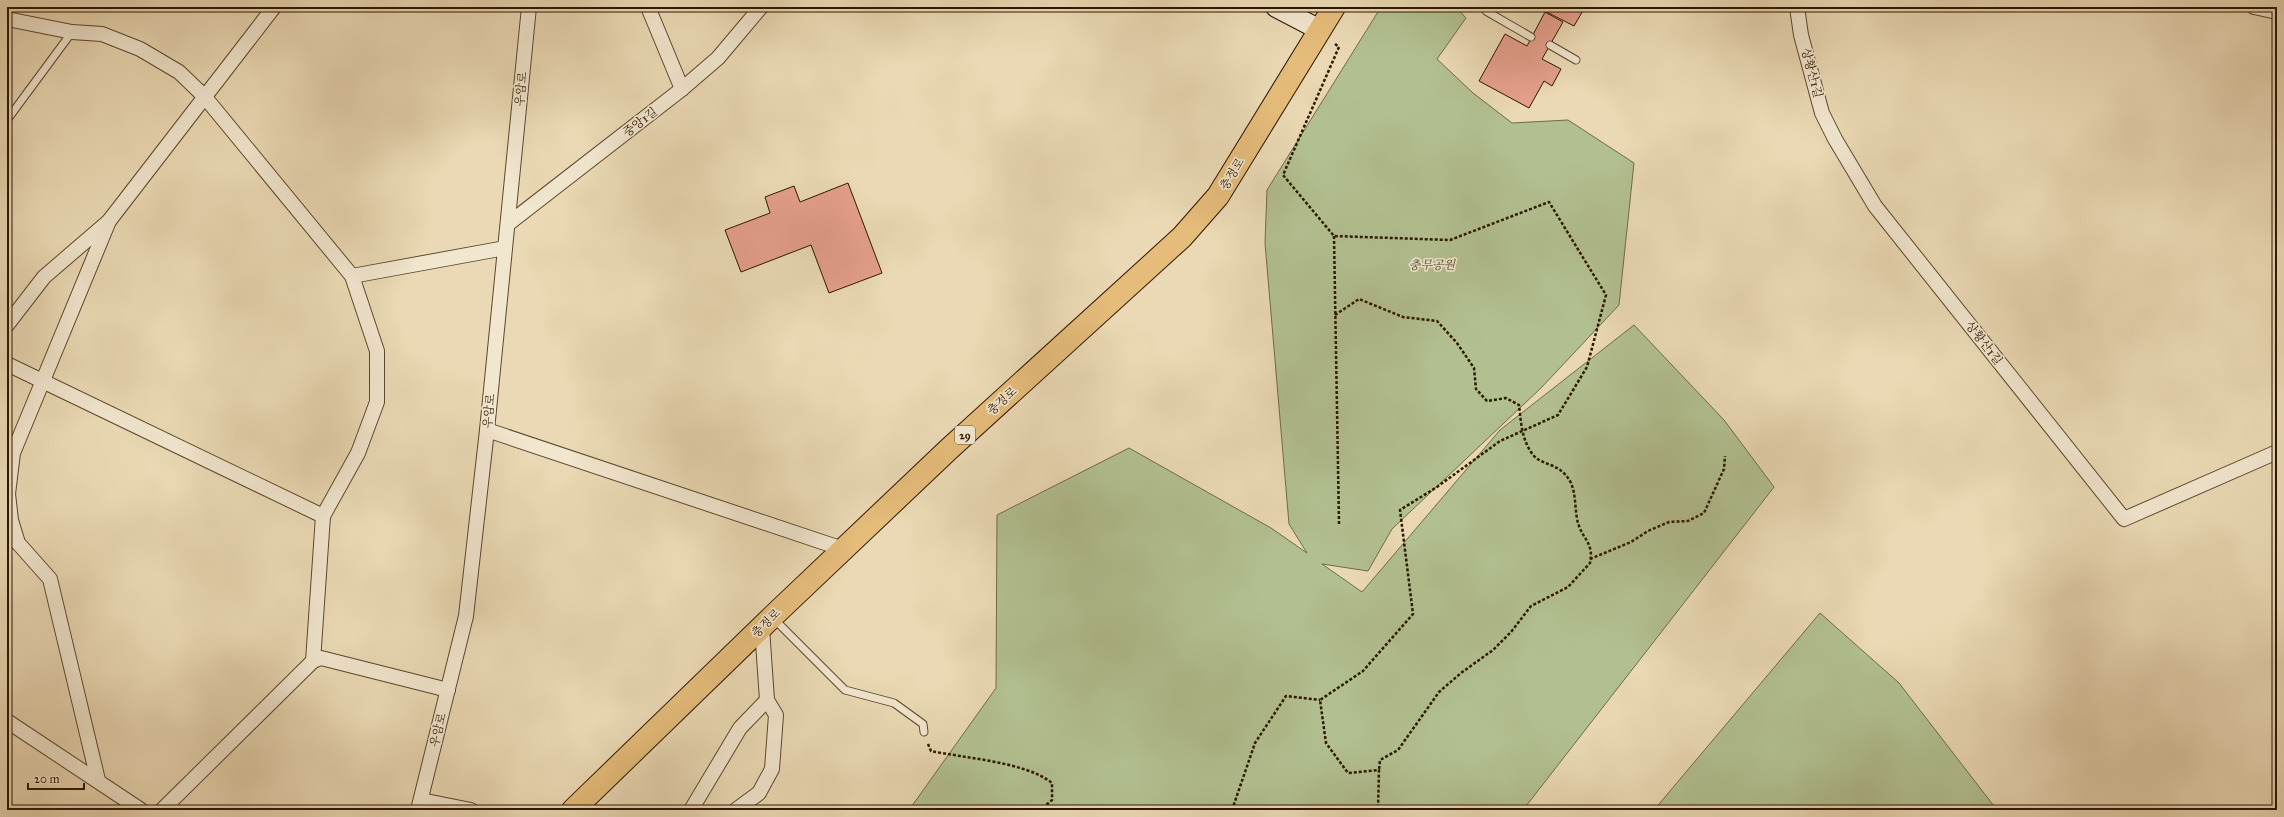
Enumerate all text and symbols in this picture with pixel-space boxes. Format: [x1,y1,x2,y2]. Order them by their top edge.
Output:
street label: 상황산1길 [1799,47,1825,99]
street label: 우암로 [512,71,530,107]
street label: 중앙1길 [620,104,660,140]
street label: 충정로 [1217,155,1247,193]
park label: 충무공원 [1409,258,1457,272]
street label: 상황산1길 [1963,319,2005,367]
street label: 충정로 [984,384,1020,418]
street label: 우암로 [480,393,498,429]
road number: 29 [955,426,975,444]
street label: 충정로 [749,605,784,640]
street label: 우암로 [427,711,449,749]
scale bar [28,765,84,791]
text: 20 m [34,772,60,786]

